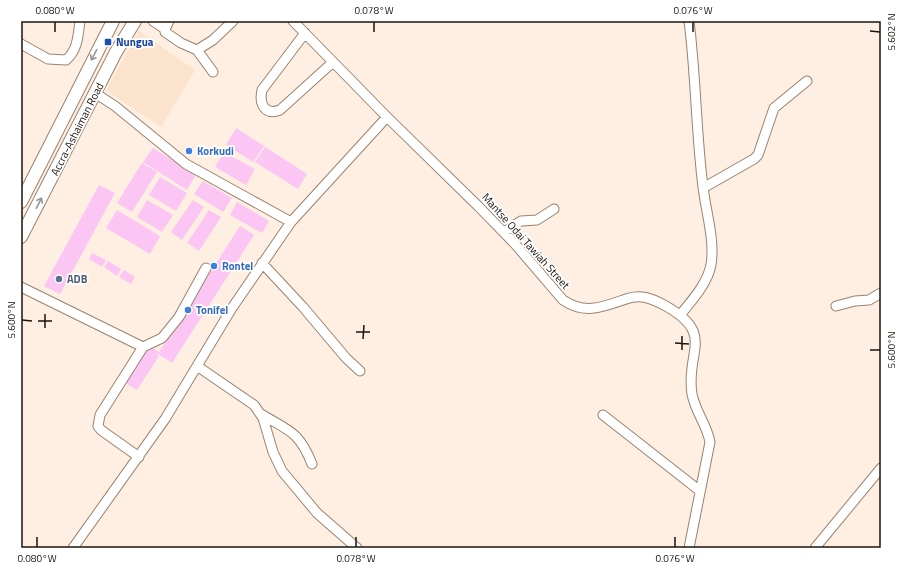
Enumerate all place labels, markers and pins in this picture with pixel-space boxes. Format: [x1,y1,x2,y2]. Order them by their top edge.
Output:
place label: Nungua [116,34,154,50]
marker: Nungua [103,37,113,47]
place label: Korkudi [197,143,234,159]
marker: Korkudi [184,146,194,156]
place label: Rontel [222,258,253,274]
marker: Rontel [209,261,219,271]
place label: ADB [67,271,88,287]
marker: ADB [54,274,64,284]
place label: Tonifel [196,302,228,318]
marker: Tonifel [183,305,193,315]

